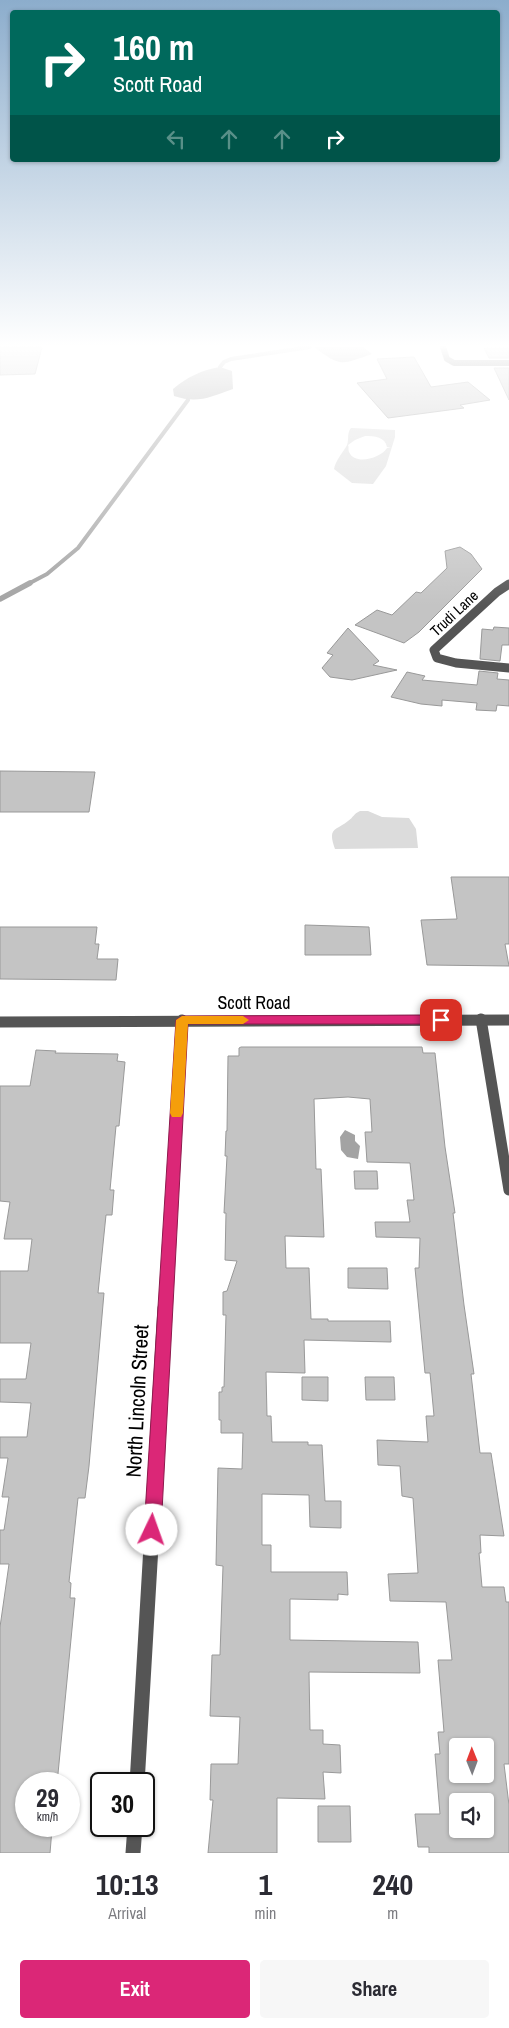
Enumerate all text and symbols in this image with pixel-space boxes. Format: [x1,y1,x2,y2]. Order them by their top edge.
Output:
text: 160 m [113,24,194,71]
icon: right [30,30,95,95]
text: Scott Road [113,69,202,99]
icon: left [162,125,190,153]
icon: ahead [215,125,243,153]
icon: ahead [268,125,296,153]
icon: right [321,125,349,153]
street label: Trudi Lane [425,585,483,641]
street label: Scott Road [217,990,291,1015]
pin [420,999,462,1041]
icon: arrive [427,1006,455,1034]
street label: North Lincoln Street [119,1324,155,1478]
position arrow [125,1503,177,1555]
north arrow [449,1738,494,1782]
map controls [449,1738,494,1838]
speed limit sign: 30 [90,1772,155,1837]
text: 29 [36,1781,59,1815]
button: sound [449,1793,494,1838]
text: km/h [37,1809,58,1825]
text: 10:13 [96,1864,159,1904]
text: 1 [259,1864,272,1904]
text: 240 [372,1864,413,1904]
text: Arrival [108,1902,146,1924]
text: min [254,1902,276,1924]
text: m [387,1902,398,1924]
button: Exit [20,1960,250,2018]
button: Share [260,1960,489,2018]

